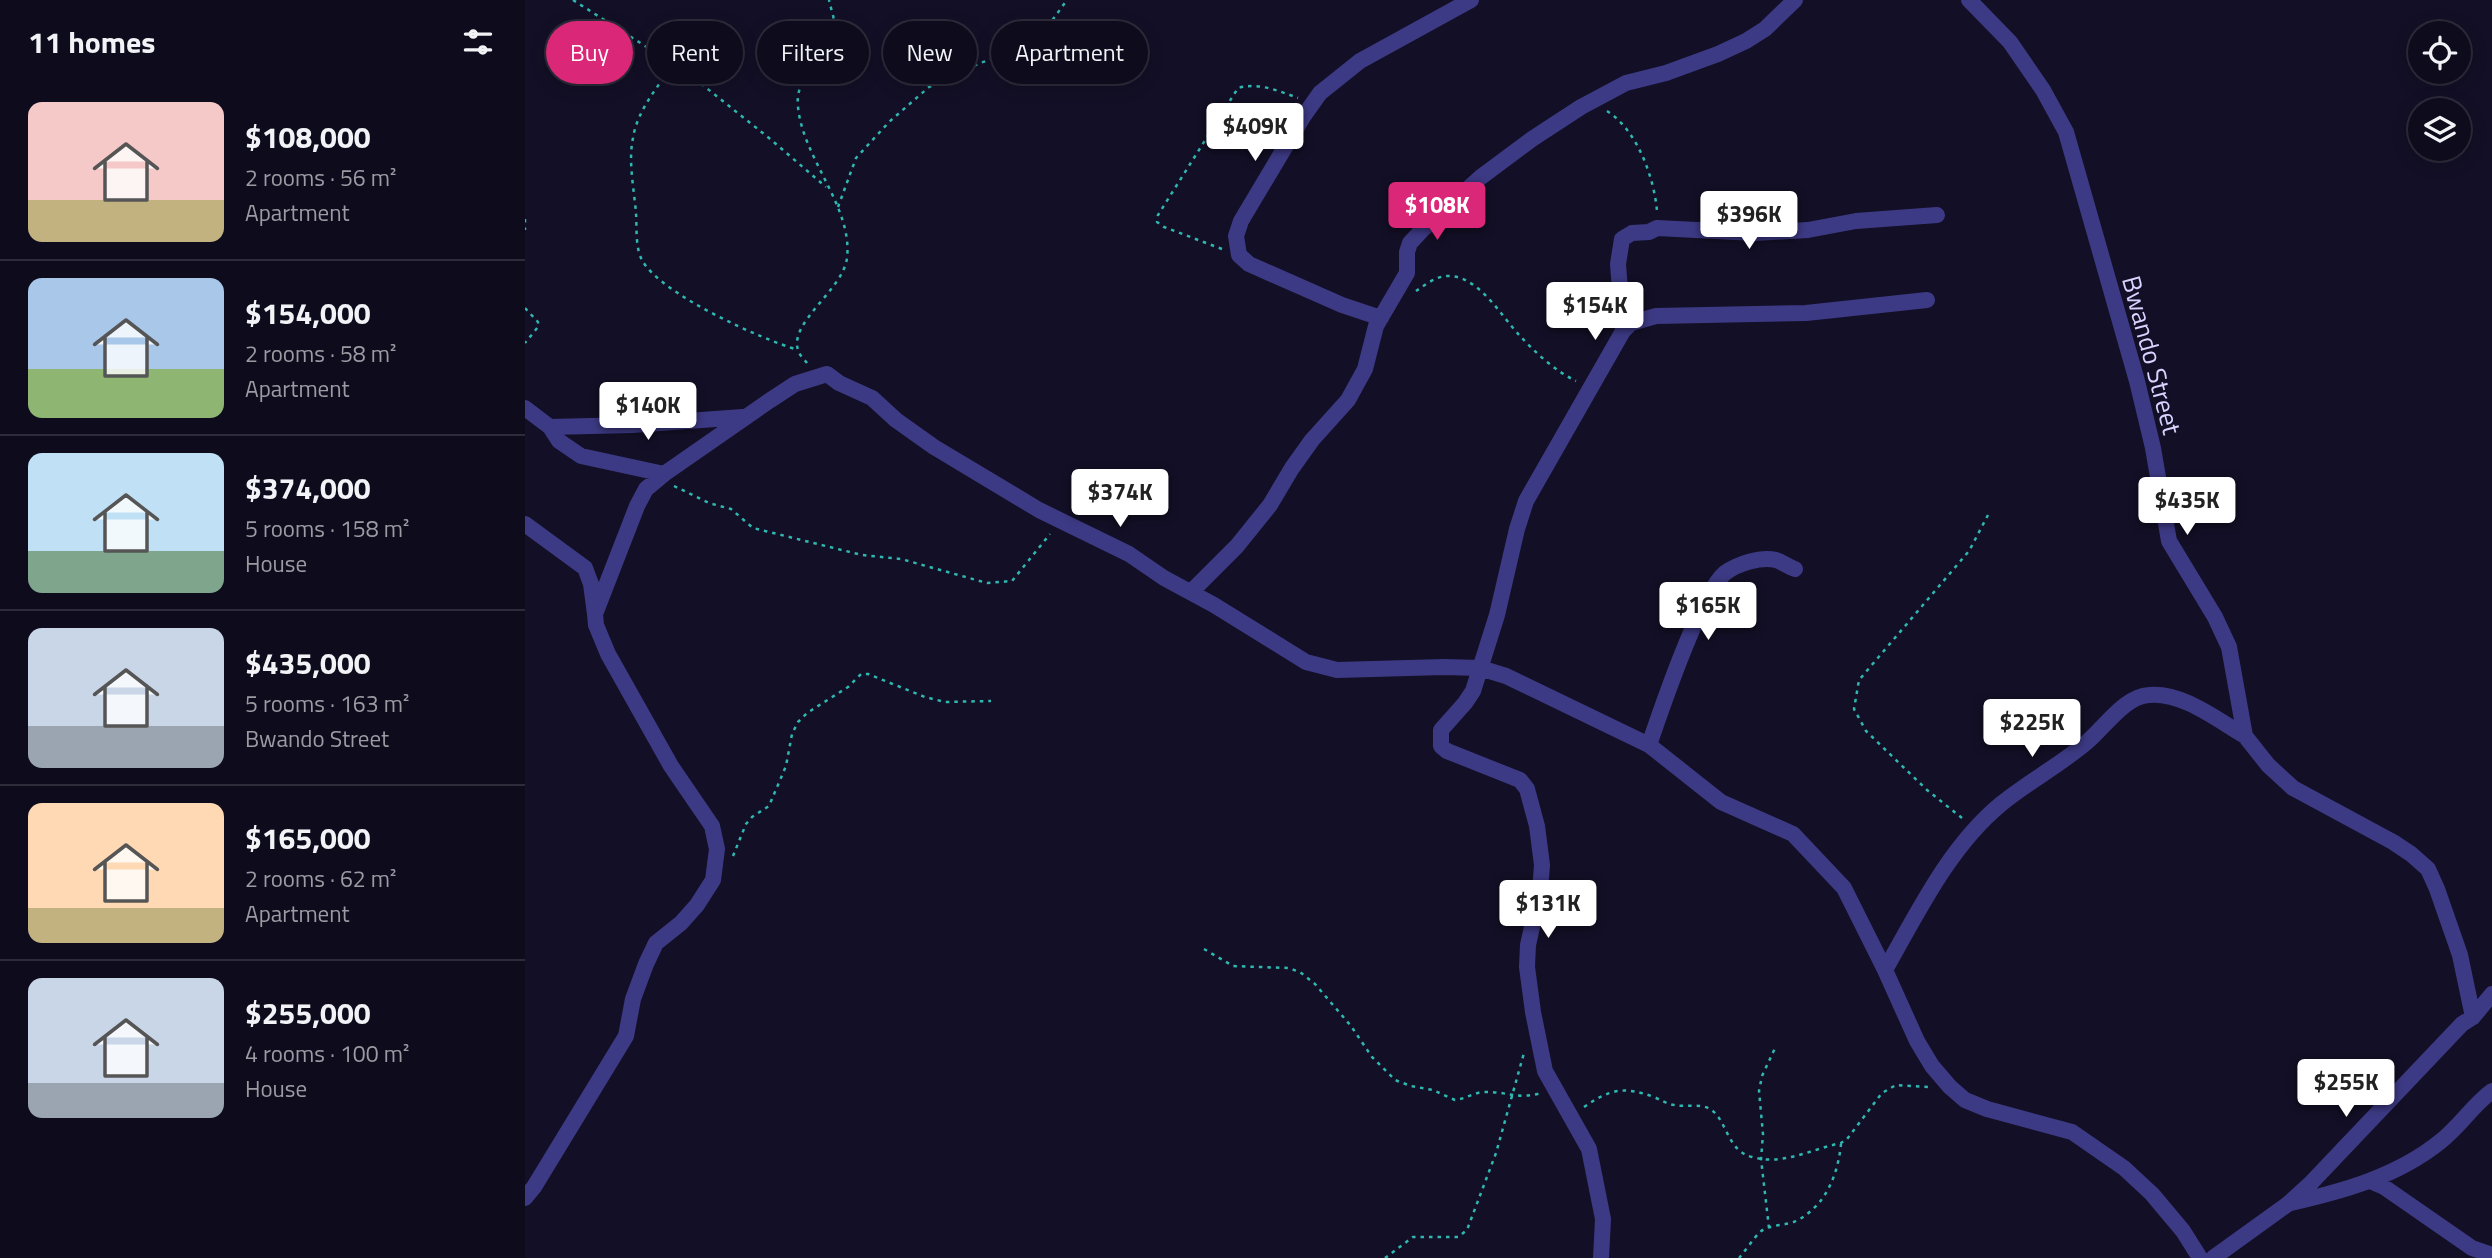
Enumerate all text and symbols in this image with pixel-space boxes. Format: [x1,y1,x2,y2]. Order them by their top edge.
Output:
text: 11 homes [28,19,155,65]
chip: Buy [546,21,633,84]
chip: Rent [647,21,743,84]
chip: Filters [757,21,869,84]
chip: New [883,21,977,84]
chip: Apartment [991,21,1148,84]
map controls [2408,21,2471,161]
button: locate [2408,21,2471,84]
icon: filters [459,23,497,61]
button: layers [2408,98,2471,161]
pin: $409K [1206,104,1304,163]
text: $409K [1222,108,1288,143]
text: $108,000 [245,114,371,160]
icon: home [84,130,168,214]
text: 2 rooms · 56 m² [245,160,396,195]
pin: $108K [1388,182,1486,242]
text: $108K [1404,187,1470,222]
pin: $396K [1700,191,1798,251]
text: Apartment [245,195,350,230]
text: $396K [1716,196,1782,231]
street label: Bwando Street [2112,271,2192,439]
pin: $154K [1546,282,1644,342]
text: $154K [1562,287,1628,322]
text: $154,000 [245,290,371,336]
icon: home [84,306,168,390]
text: 2 rooms · 58 m² [245,336,396,371]
text: Apartment [245,371,350,406]
pin: $140K [599,382,697,442]
text: $140K [615,387,681,422]
text: $374,000 [245,465,371,511]
pin: $374K [1071,470,1169,529]
text: $374K [1087,474,1153,509]
pin: $435K [2138,477,2236,537]
icon: home [84,481,168,565]
text: $435K [2154,482,2220,517]
text: 5 rooms · 158 m² [245,511,409,546]
text: House [245,546,307,581]
pin: $165K [1659,582,1757,642]
text: $165K [1675,587,1741,622]
text: $435,000 [245,640,371,686]
icon: home [84,656,168,740]
text: 5 rooms · 163 m² [245,686,409,721]
pin: $225K [1983,700,2081,759]
text: $225K [1999,704,2065,739]
text: Bwando Street [245,721,389,756]
text: $165,000 [245,815,371,861]
icon: home [84,831,168,915]
text: 2 rooms · 62 m² [245,861,396,896]
pin: $131K [1499,880,1597,940]
text: $131K [1515,885,1581,920]
text: Apartment [245,896,350,931]
text: $255,000 [245,990,371,1036]
icon: home [84,1006,168,1090]
text: 4 rooms · 100 m² [245,1036,409,1071]
pin: $255K [2297,1060,2395,1119]
text: $255K [2313,1064,2379,1099]
text: House [245,1071,307,1106]

